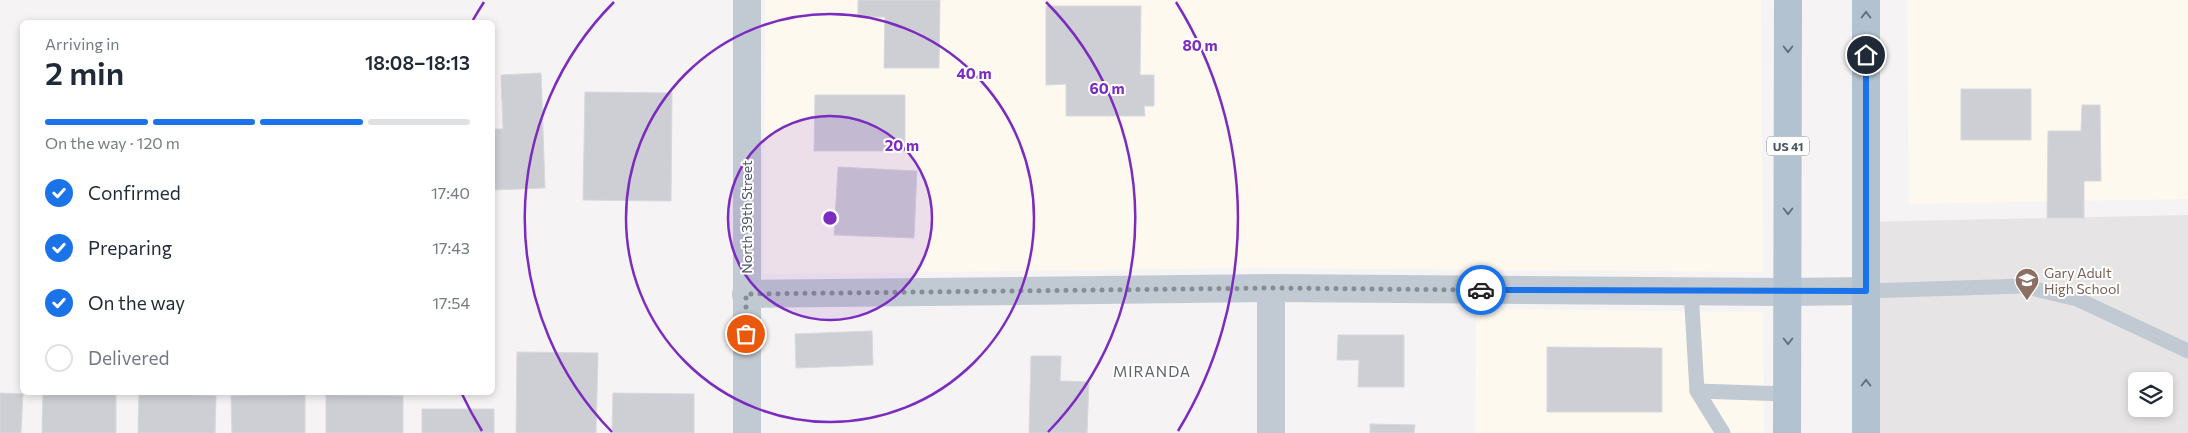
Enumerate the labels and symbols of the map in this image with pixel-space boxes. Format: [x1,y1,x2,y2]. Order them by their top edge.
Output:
one-way arrow [1861,11,1871,18]
pin [1845,34,1887,76]
text: 80 m [1182,36,1218,54]
one-way arrow [1783,45,1793,53]
text: 40 m [956,64,992,82]
text: 60 m [1089,79,1125,97]
text: 20 m [885,136,919,154]
road number: US 41 [1767,136,1809,156]
street label: North 39th Street [738,160,755,274]
one-way arrow [1783,208,1793,215]
centre of rings [821,209,839,227]
place label: Gary Adult High School [2044,264,2120,297]
courier [1456,265,1506,315]
school or university icon: Gary Adult High School [2014,267,2040,301]
pin [725,313,767,355]
one-way arrow [1783,338,1793,345]
district label: MIRANDA [1113,362,1191,380]
one-way arrow [1861,379,1871,387]

